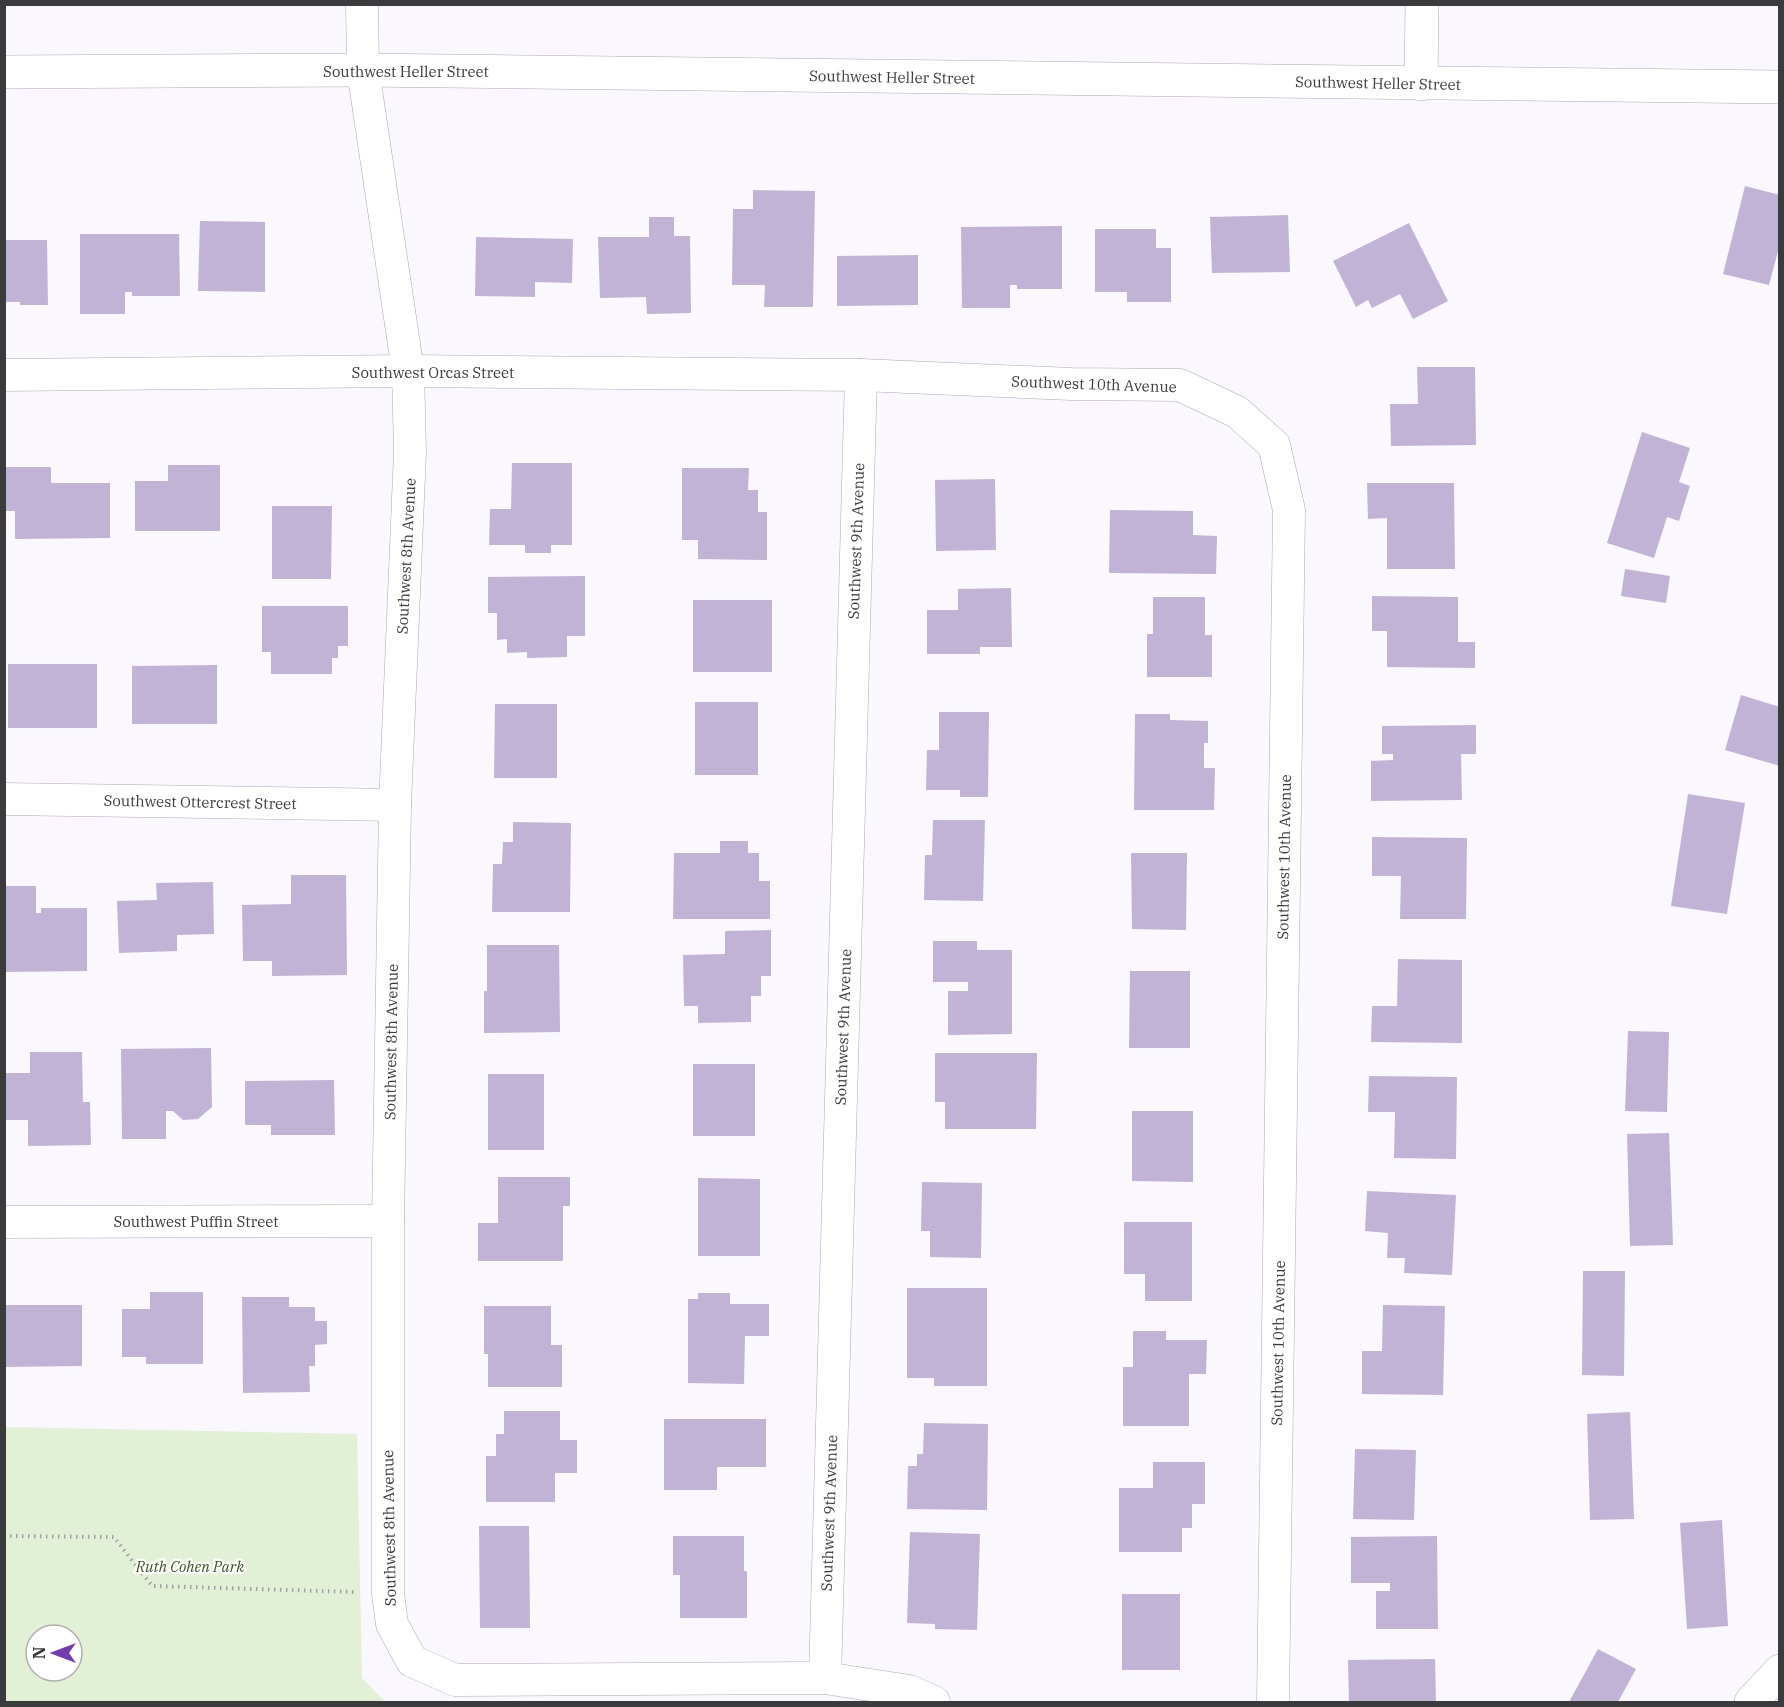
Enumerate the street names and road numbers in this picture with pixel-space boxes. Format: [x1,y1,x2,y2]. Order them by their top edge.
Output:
street label: Southwest Heller Street [323,62,489,81]
street label: Southwest Heller Street [809,66,975,88]
street label: Southwest Heller Street [1295,72,1461,94]
street label: Southwest Orcas Street [352,363,514,382]
street label: Southwest 10th Avenue [1011,372,1177,396]
street label: Southwest 9th Avenue [844,462,868,620]
street label: Southwest 8th Avenue [392,477,420,635]
street label: Southwest 10th Avenue [1273,774,1295,940]
street label: Southwest Ottercrest Street [103,791,297,813]
street label: Southwest 9th Avenue [831,948,855,1106]
street label: Southwest 8th Avenue [380,964,402,1120]
street label: Southwest Puffin Street [113,1212,279,1231]
street label: Southwest 10th Avenue [1267,1260,1289,1426]
street label: Southwest 9th Avenue [817,1434,841,1592]
street label: Southwest 8th Avenue [378,1450,400,1606]

